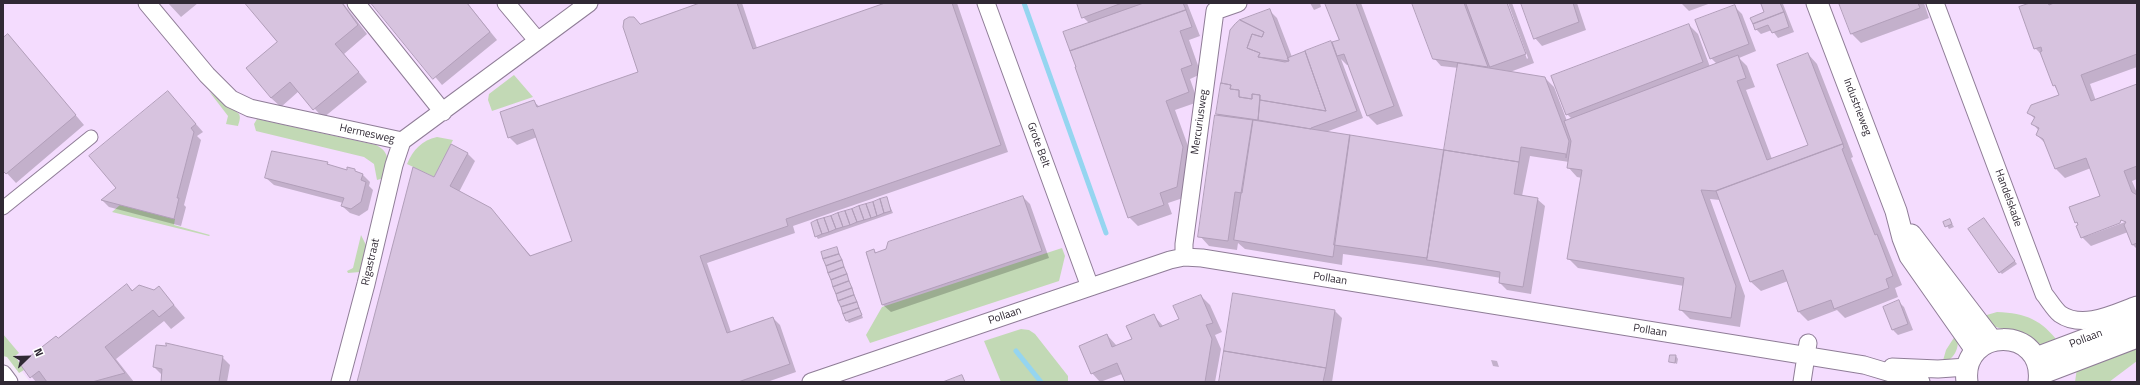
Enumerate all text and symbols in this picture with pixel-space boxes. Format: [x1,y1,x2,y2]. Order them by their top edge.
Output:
street label: Industrieweg [1840,76,1874,138]
street label: Mercuriusweg [1189,89,1211,155]
street label: Grote Belt [1024,121,1052,169]
street label: Hermesweg [338,122,396,146]
street label: Handelskade [1992,168,2024,228]
street label: Rigastraat [359,237,383,287]
street label: Pollaan [1312,270,1348,288]
street label: Pollaan [987,304,1023,328]
street label: Pollaan [1632,322,1668,340]
street label: Pollaan [2068,327,2104,351]
north arrow [8,337,48,377]
text: N [30,346,48,359]

